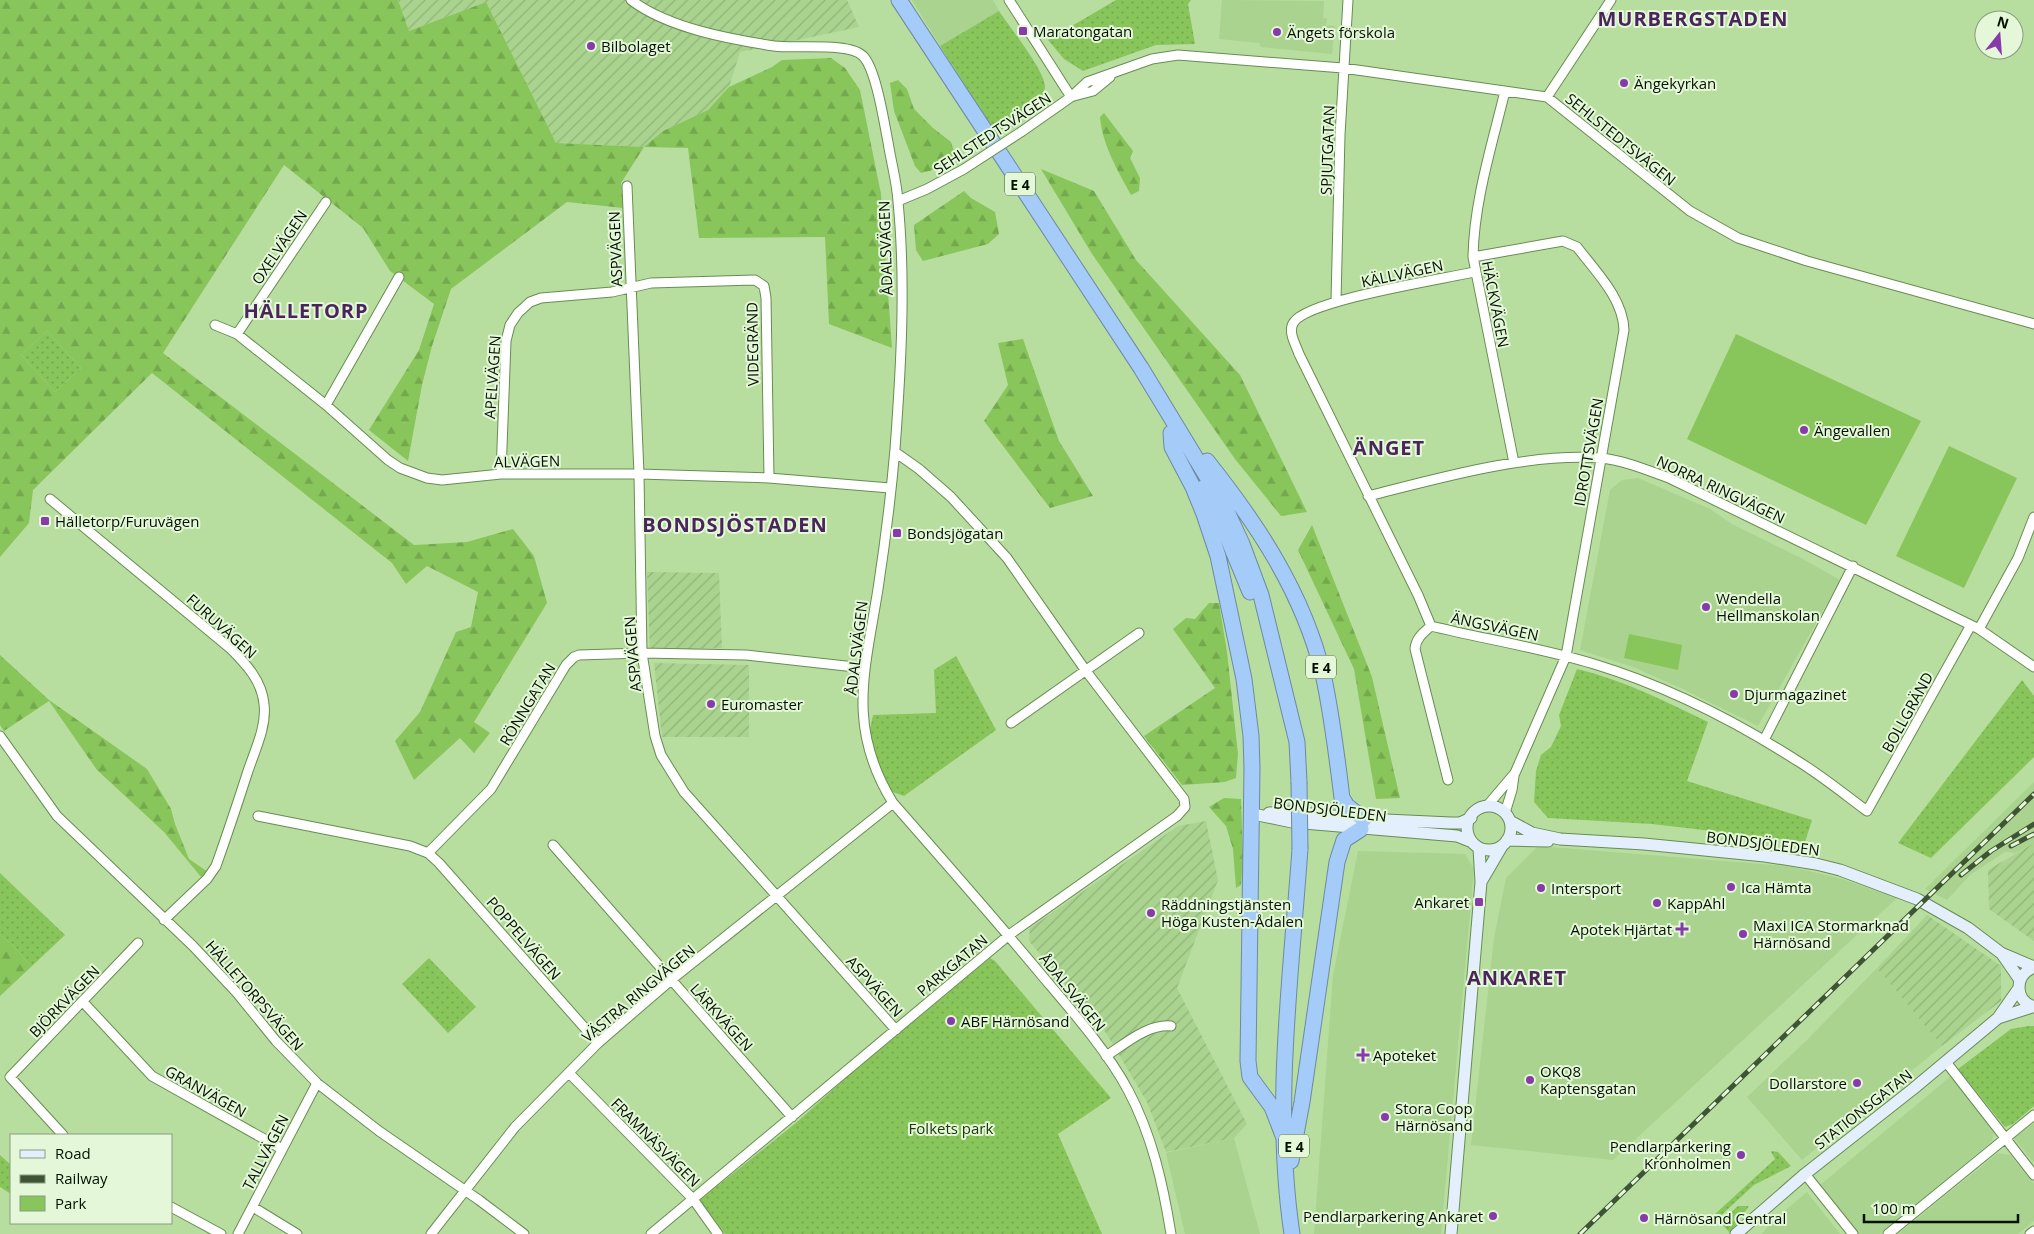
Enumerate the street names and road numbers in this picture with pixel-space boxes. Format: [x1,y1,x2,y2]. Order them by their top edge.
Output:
street label: SEHLSTEDTSVÄGEN [929,87,1055,179]
street label: SEHLSTEDTSVÄGEN [1562,88,1680,190]
street label: SPJUTGATAN [1315,105,1339,195]
road number: E 4 [1005,172,1035,195]
street label: ÅDALSVÄGEN [873,200,897,296]
street label: OXELVÄGEN [247,206,311,288]
street label: ASPVÄGEN [604,211,626,287]
street label: KÄLLVÄGEN [1359,255,1445,291]
street label: HÄCKVÄGEN [1478,259,1514,349]
street label: VIDEGRÄND [741,302,763,386]
street label: APELVÄGEN [479,335,505,419]
street label: IDROTTSVÄGEN [1569,396,1607,508]
street label: ALVÄGEN [494,450,560,472]
street label: NORRA RINGVÄGEN [1654,450,1788,528]
street label: FURUVÄGEN [183,589,261,663]
street label: ÅDALSVÄGEN [840,600,872,696]
street label: ÄNGSVÄGEN [1449,607,1541,645]
street label: ASPVÄGEN [619,615,645,693]
road number: E 4 [1306,656,1336,679]
street label: RÖNNGATAN [494,659,560,749]
street label: BOLLGRÄND [1877,668,1937,756]
street label: BONDSJÖLEDEN [1272,792,1388,826]
street label: BONDSJÖLEDEN [1705,826,1821,860]
street label: POPPELVÄGEN [482,892,566,984]
street label: PARKGATAN [912,930,992,1000]
street label: HÄLLETORPSVÄGEN [202,936,308,1054]
street label: VÄSTRA RINGVÄGEN [577,940,699,1046]
street label: ÅDALSVÄGEN [1035,949,1111,1035]
street label: ASPVÄGEN [842,951,908,1021]
street label: BJÖRKVÄGEN [25,961,103,1041]
street label: LÄRKVÄGEN [686,979,758,1055]
street label: GRANVÄGEN [162,1060,250,1122]
street label: STATIONSGATAN [1810,1064,1916,1154]
street label: FRAMNÄSVÄGEN [607,1093,705,1191]
street label: TALLVÄGEN [237,1111,293,1193]
road number: E 4 [1279,1134,1309,1158]

